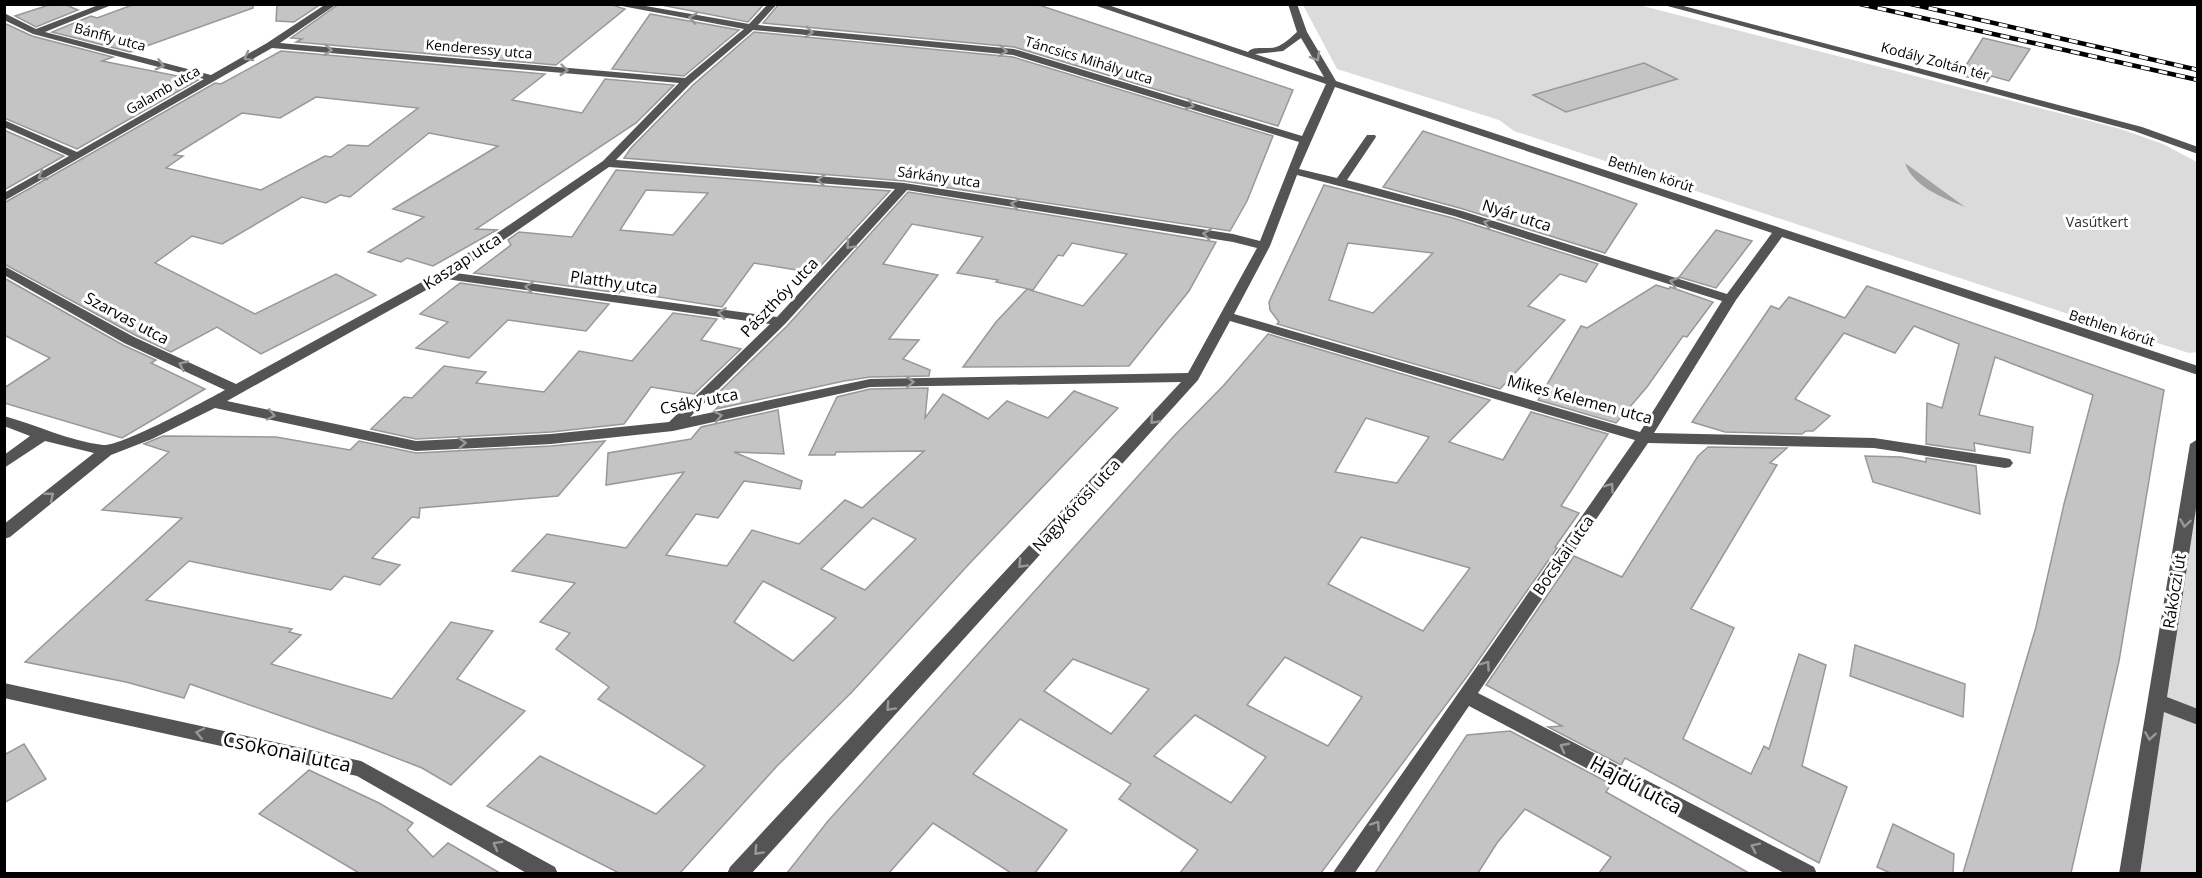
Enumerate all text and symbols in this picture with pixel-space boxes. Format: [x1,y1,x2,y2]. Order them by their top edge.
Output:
one-way arrow [689,12,698,24]
street label: Bánffy utca [72,18,148,55]
one-way arrow [805,25,814,38]
street label: Táncsics Mihály utca [1023,31,1155,88]
street label: Kenderessy utca [425,34,533,63]
street label: Kodály Zoltán tér [1879,37,1991,84]
one-way arrow [324,43,333,56]
one-way arrow [999,44,1008,57]
one-way arrow [244,50,254,62]
one-way arrow [1309,51,1320,62]
one-way arrow [155,57,165,70]
street label: Galamb utca [122,61,203,118]
one-way arrow [560,63,569,76]
one-way arrow [1184,98,1195,110]
street label: Bethlen körút [1606,151,1697,196]
street label: Sárkány utca [896,161,982,192]
one-way arrow [38,169,49,180]
one-way arrow [817,174,826,187]
street label: Nyár utca [1479,193,1555,237]
one-way arrow [1010,198,1019,210]
park label: Vasútkert [2066,212,2128,231]
one-way arrow [1483,218,1494,230]
street label: Kaszap utca [419,228,505,294]
one-way arrow [1203,228,1213,241]
one-way arrow [846,238,857,249]
street label: Pászthóy utca [735,252,823,342]
street label: Platthy utca [569,265,659,299]
one-way arrow [1669,276,1680,289]
one-way arrow [525,281,534,293]
street label: Szarvas utca [81,287,173,349]
street label: Bethlen körút [2067,305,2158,350]
one-way arrow [718,307,727,319]
one-way arrow [179,361,190,373]
street label: Mikes Kelemen utca [1505,369,1655,429]
one-way arrow [905,376,914,388]
street label: Csáky utca [658,383,740,419]
one-way arrow [265,408,275,421]
one-way arrow [713,410,723,423]
one-way arrow [1150,414,1161,424]
one-way arrow [458,437,467,450]
street label: Nagykőrösi utca [1027,454,1125,556]
one-way arrow [1603,483,1614,494]
one-way arrow [43,492,54,503]
street label: Bocskai utca [1527,511,1599,599]
one-way arrow [2179,518,2191,528]
street label: Rákóczi út [2157,552,2191,630]
one-way arrow [1018,557,1029,568]
one-way arrow [1479,660,1490,671]
one-way arrow [886,701,897,711]
street label: Csokonai utca [221,725,354,778]
one-way arrow [195,727,205,740]
one-way arrow [2145,731,2157,741]
one-way arrow [1559,743,1570,755]
street label: Hajdú utca [1585,749,1687,820]
one-way arrow [1368,821,1379,832]
one-way arrow [493,841,503,852]
one-way arrow [1751,843,1762,855]
one-way arrow [754,844,765,855]

